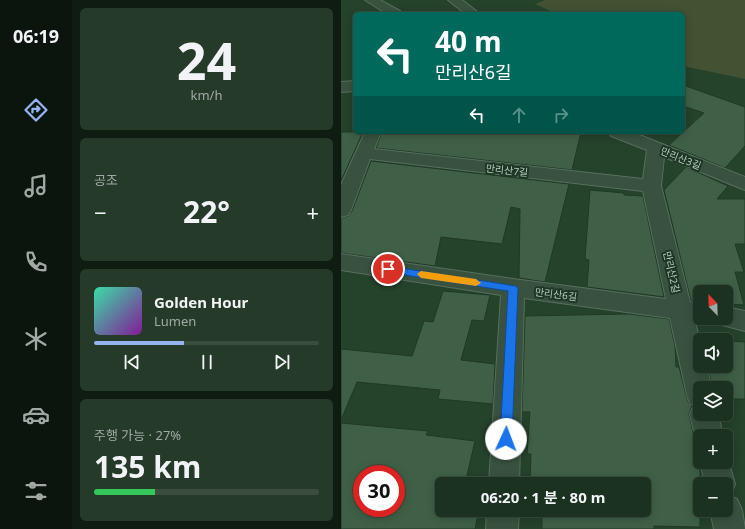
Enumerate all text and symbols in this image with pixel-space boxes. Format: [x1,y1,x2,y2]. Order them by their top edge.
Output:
text: 40 m [435,22,502,60]
text: 06:19 [13,24,59,48]
text: 24 [177,24,236,95]
icon: left [369,28,421,80]
text: 만리산6길 [435,60,512,84]
text: km/h [191,86,222,104]
icon: directions [22,96,50,124]
icon: left [466,104,488,126]
icon: ahead [508,104,530,126]
icon: right [550,104,572,126]
street label: 만리산3길 [659,144,703,172]
street label: 만리산7길 [485,161,529,179]
text: 공조 [94,171,118,189]
icon: music [22,172,50,200]
text: 22° [183,191,230,232]
text: − [94,197,107,227]
text: + [306,197,319,227]
icon: phone [22,248,50,276]
street label: 만리산2길 [660,250,684,294]
pin [371,252,405,286]
icon: arrive [377,258,399,280]
street label: 만리산6길 [534,284,578,304]
north arrow [693,285,733,325]
map controls [693,285,733,517]
text: Golden Hour [154,292,248,312]
text: Lumen [154,312,196,330]
icon: climate [22,325,50,353]
button: sound [693,333,733,373]
icon: previous [121,351,143,373]
icon: pause [196,351,218,373]
icon: next [271,351,293,373]
button: layers [693,381,733,421]
icon: car [22,401,50,429]
position arrow [485,418,527,460]
text: 주행 가능 · 27% [94,426,181,444]
button: + [693,429,733,469]
text: 135 km [94,446,201,487]
speed limit sign: 30 [353,465,405,517]
icon: filters [22,477,50,505]
button: − [693,477,733,517]
text: 06:20 · 1 분 · 80 m [481,487,605,507]

